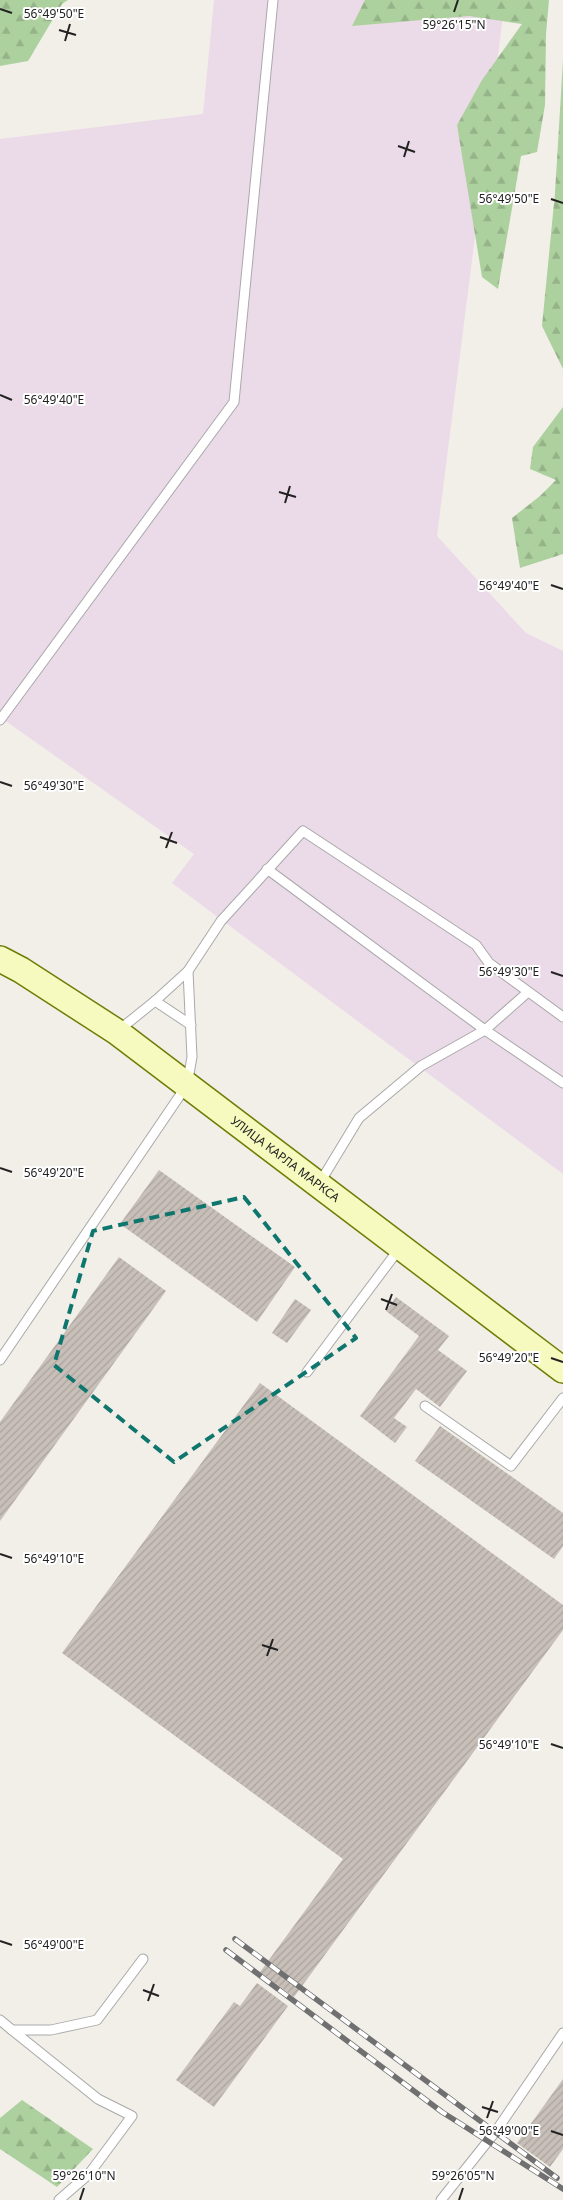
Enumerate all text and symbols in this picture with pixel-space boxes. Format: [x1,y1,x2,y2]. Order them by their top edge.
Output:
text: 56°49'50"E [24,5,84,22]
text: 59°26'15"N [422,16,486,33]
text: 56°49'50"E [479,190,539,207]
text: 56°49'40"E [24,391,84,408]
text: 56°49'40"E [479,577,539,594]
text: 56°49'30"E [24,777,84,794]
text: 56°49'30"E [479,963,539,980]
street label: УЛИЦА КАРЛА МАРКСА [227,1112,344,1206]
text: 56°49'20"E [24,1164,84,1181]
text: 56°49'20"E [479,1349,539,1366]
text: 56°49'10"E [24,1550,84,1567]
text: 56°49'10"E [479,1736,539,1753]
text: 56°49'00"E [24,1936,84,1953]
text: 56°49'00"E [479,2122,539,2139]
text: 59°26'10"N [52,2167,116,2184]
text: 59°26'05"N [431,2167,495,2184]

